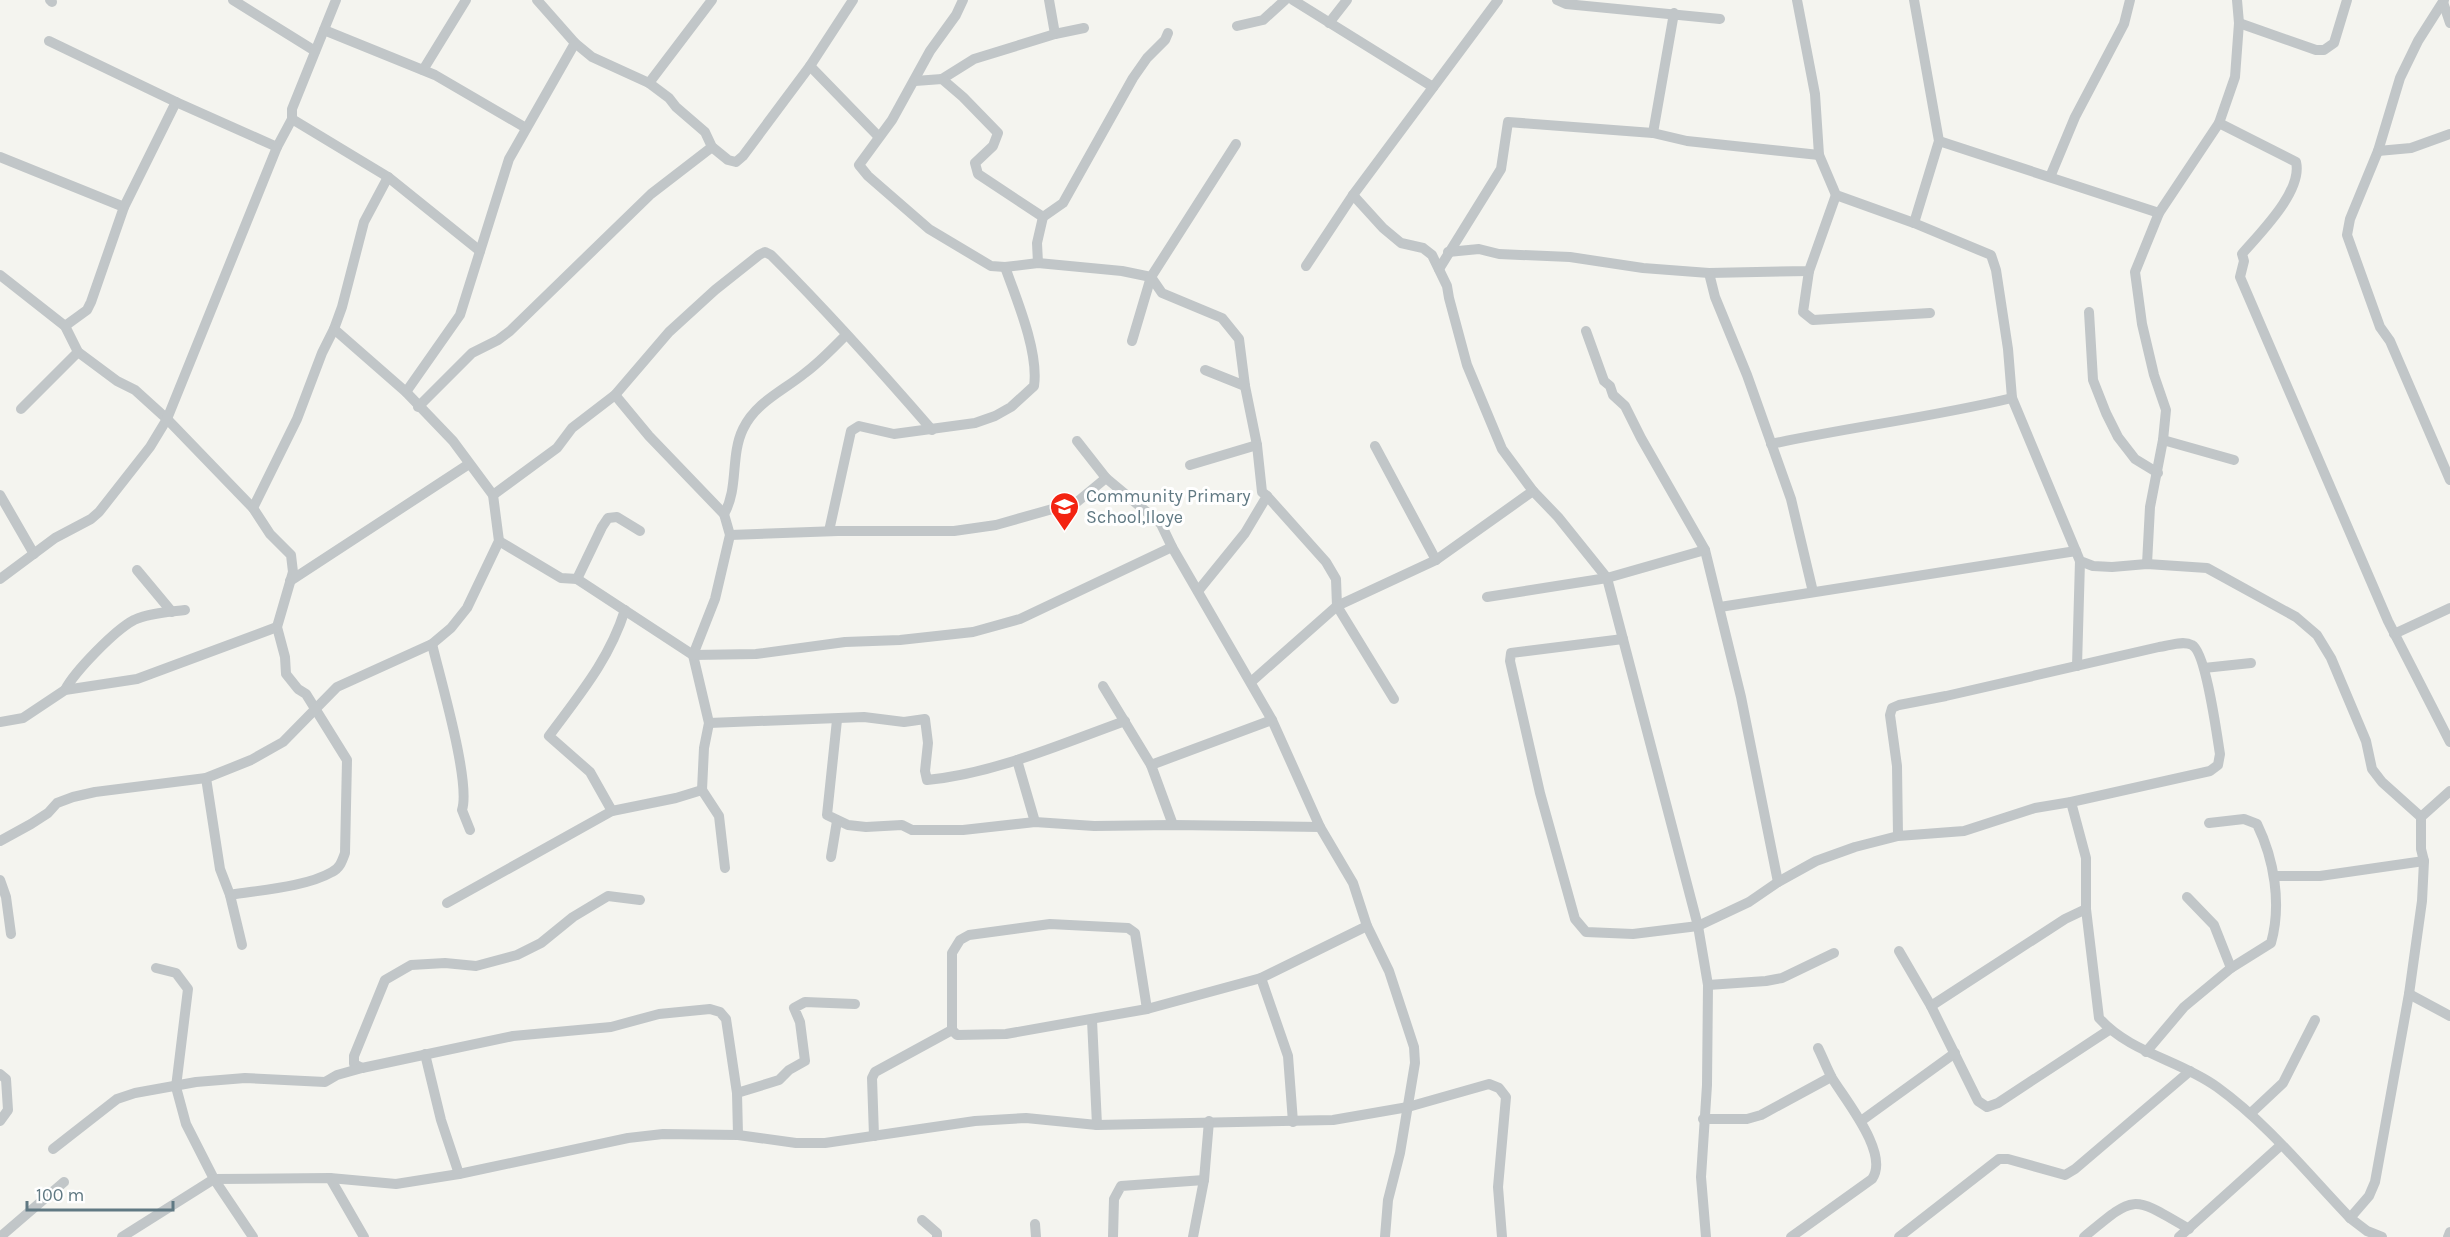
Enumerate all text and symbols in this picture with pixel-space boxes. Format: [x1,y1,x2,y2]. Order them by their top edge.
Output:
place label: Community Primary School,Iloye [1086,485,1251,528]
school or university icon: Community Primary School,Iloye [1049,490,1081,532]
scale bar [27,1174,172,1212]
text: 100 m [36,1184,84,1206]

